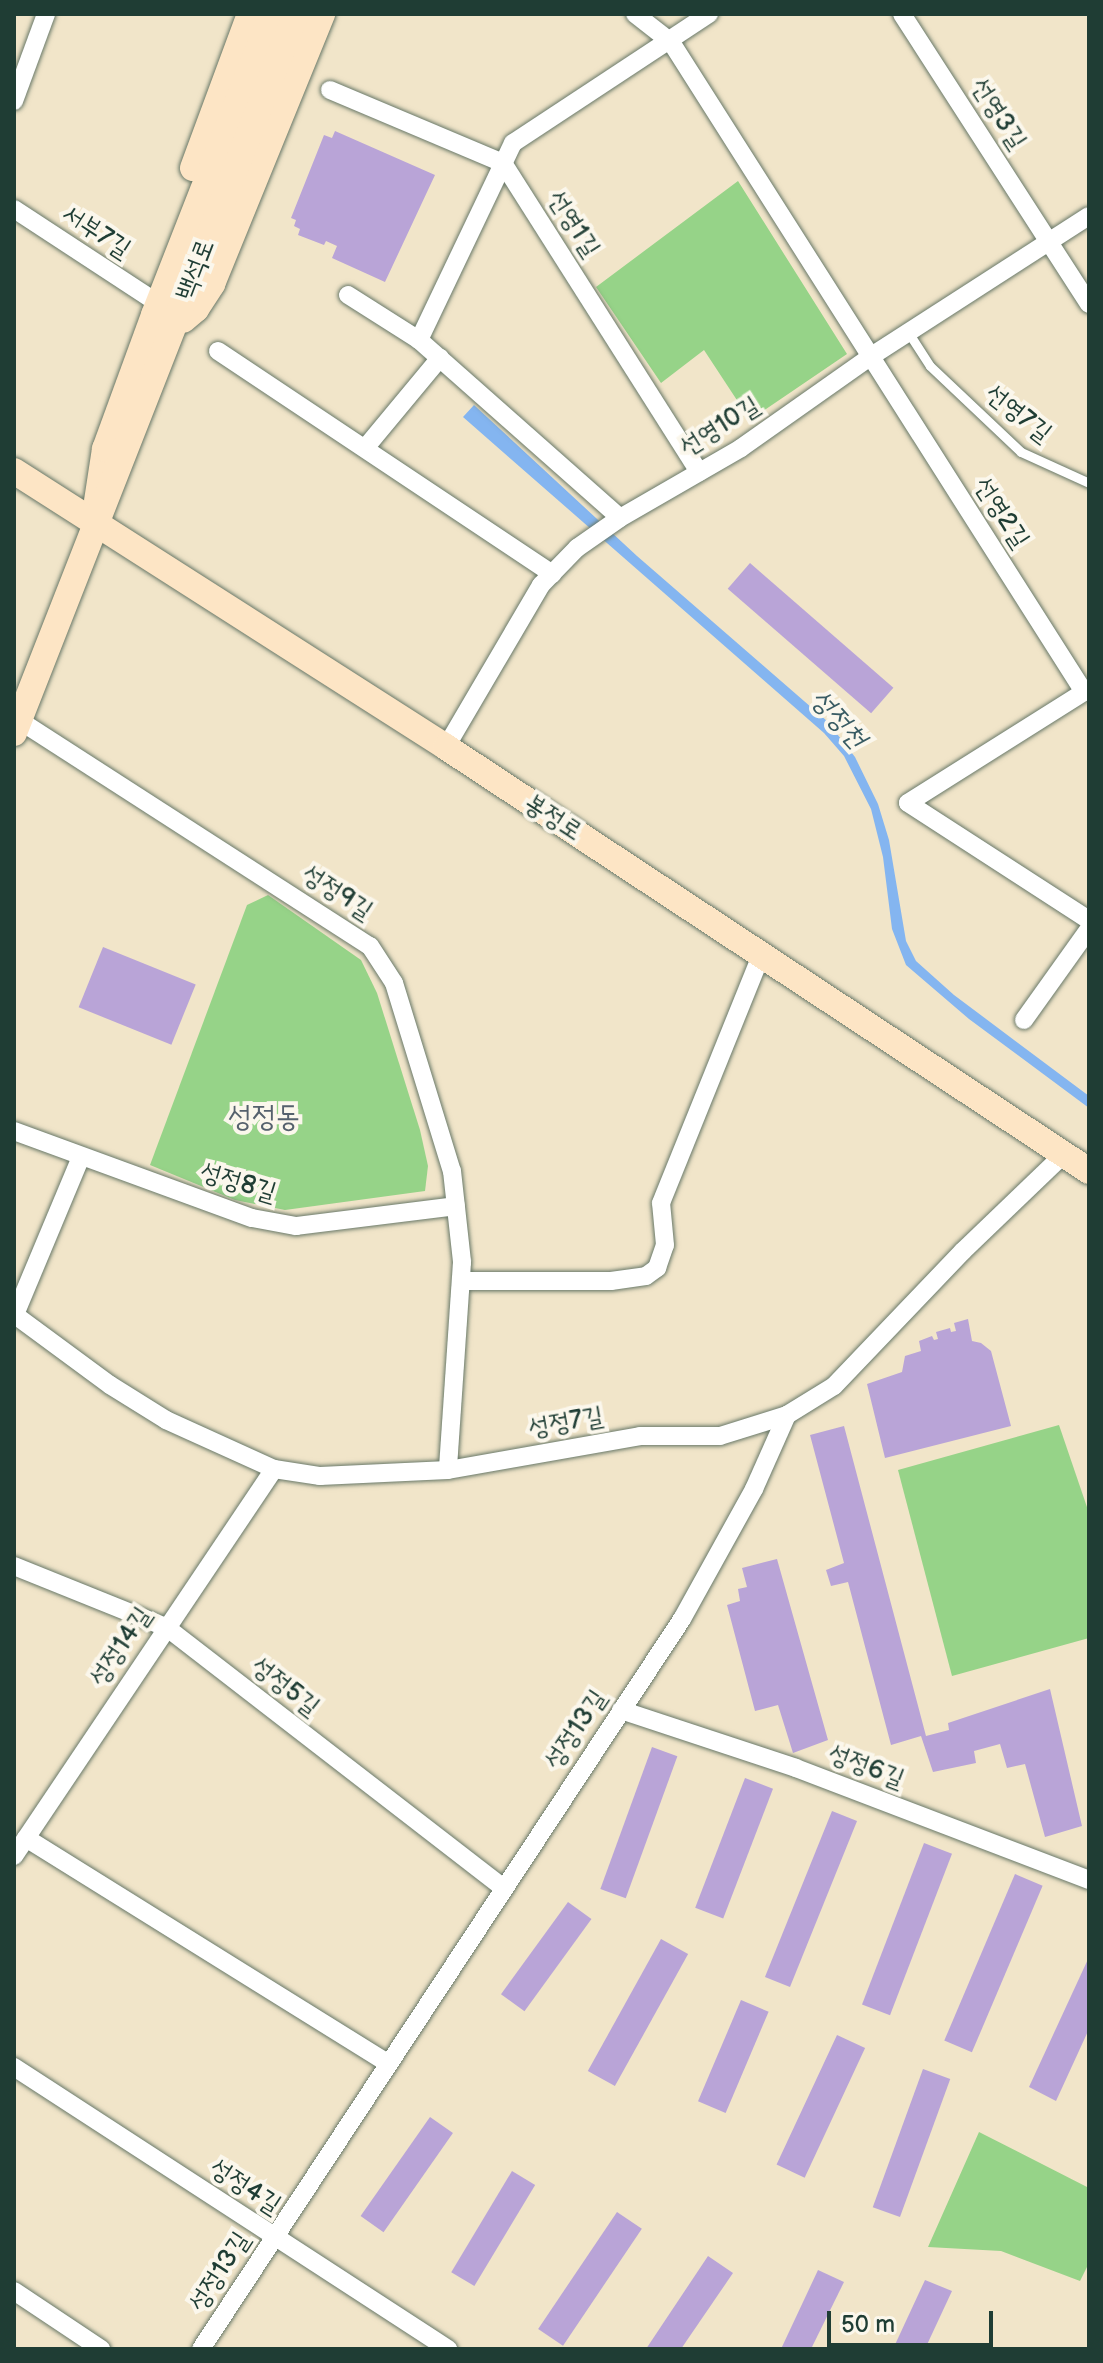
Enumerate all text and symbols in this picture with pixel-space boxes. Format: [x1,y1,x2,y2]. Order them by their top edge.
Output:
street label: 선영3길 [963,72,1033,156]
street label: 선영1길 [540,185,606,263]
street label: 서부7길 [56,198,136,266]
street label: 백석로 [170,235,222,305]
street label: 선영7길 [979,378,1057,450]
street label: 선영10길 [674,390,766,464]
street label: 선영2길 [967,472,1035,554]
water label: 성정천 [803,683,873,755]
street label: 봉정로 [518,788,588,848]
street label: 성정9길 [296,859,378,927]
district label: 성정동 [228,1099,300,1135]
street label: 성정8길 [196,1157,280,1209]
street label: 성정7길 [526,1401,606,1445]
street label: 성정14길 [83,1602,159,1692]
street label: 성정5길 [245,1651,325,1723]
street label: 성정13길 [538,1684,614,1776]
street label: 성정6길 [824,1738,908,1796]
street label: 성정4길 [204,2153,286,2221]
street label: 성정13길 [183,2226,257,2318]
scale bar [831,2295,997,2345]
text: 50 m [841,2310,895,2339]

